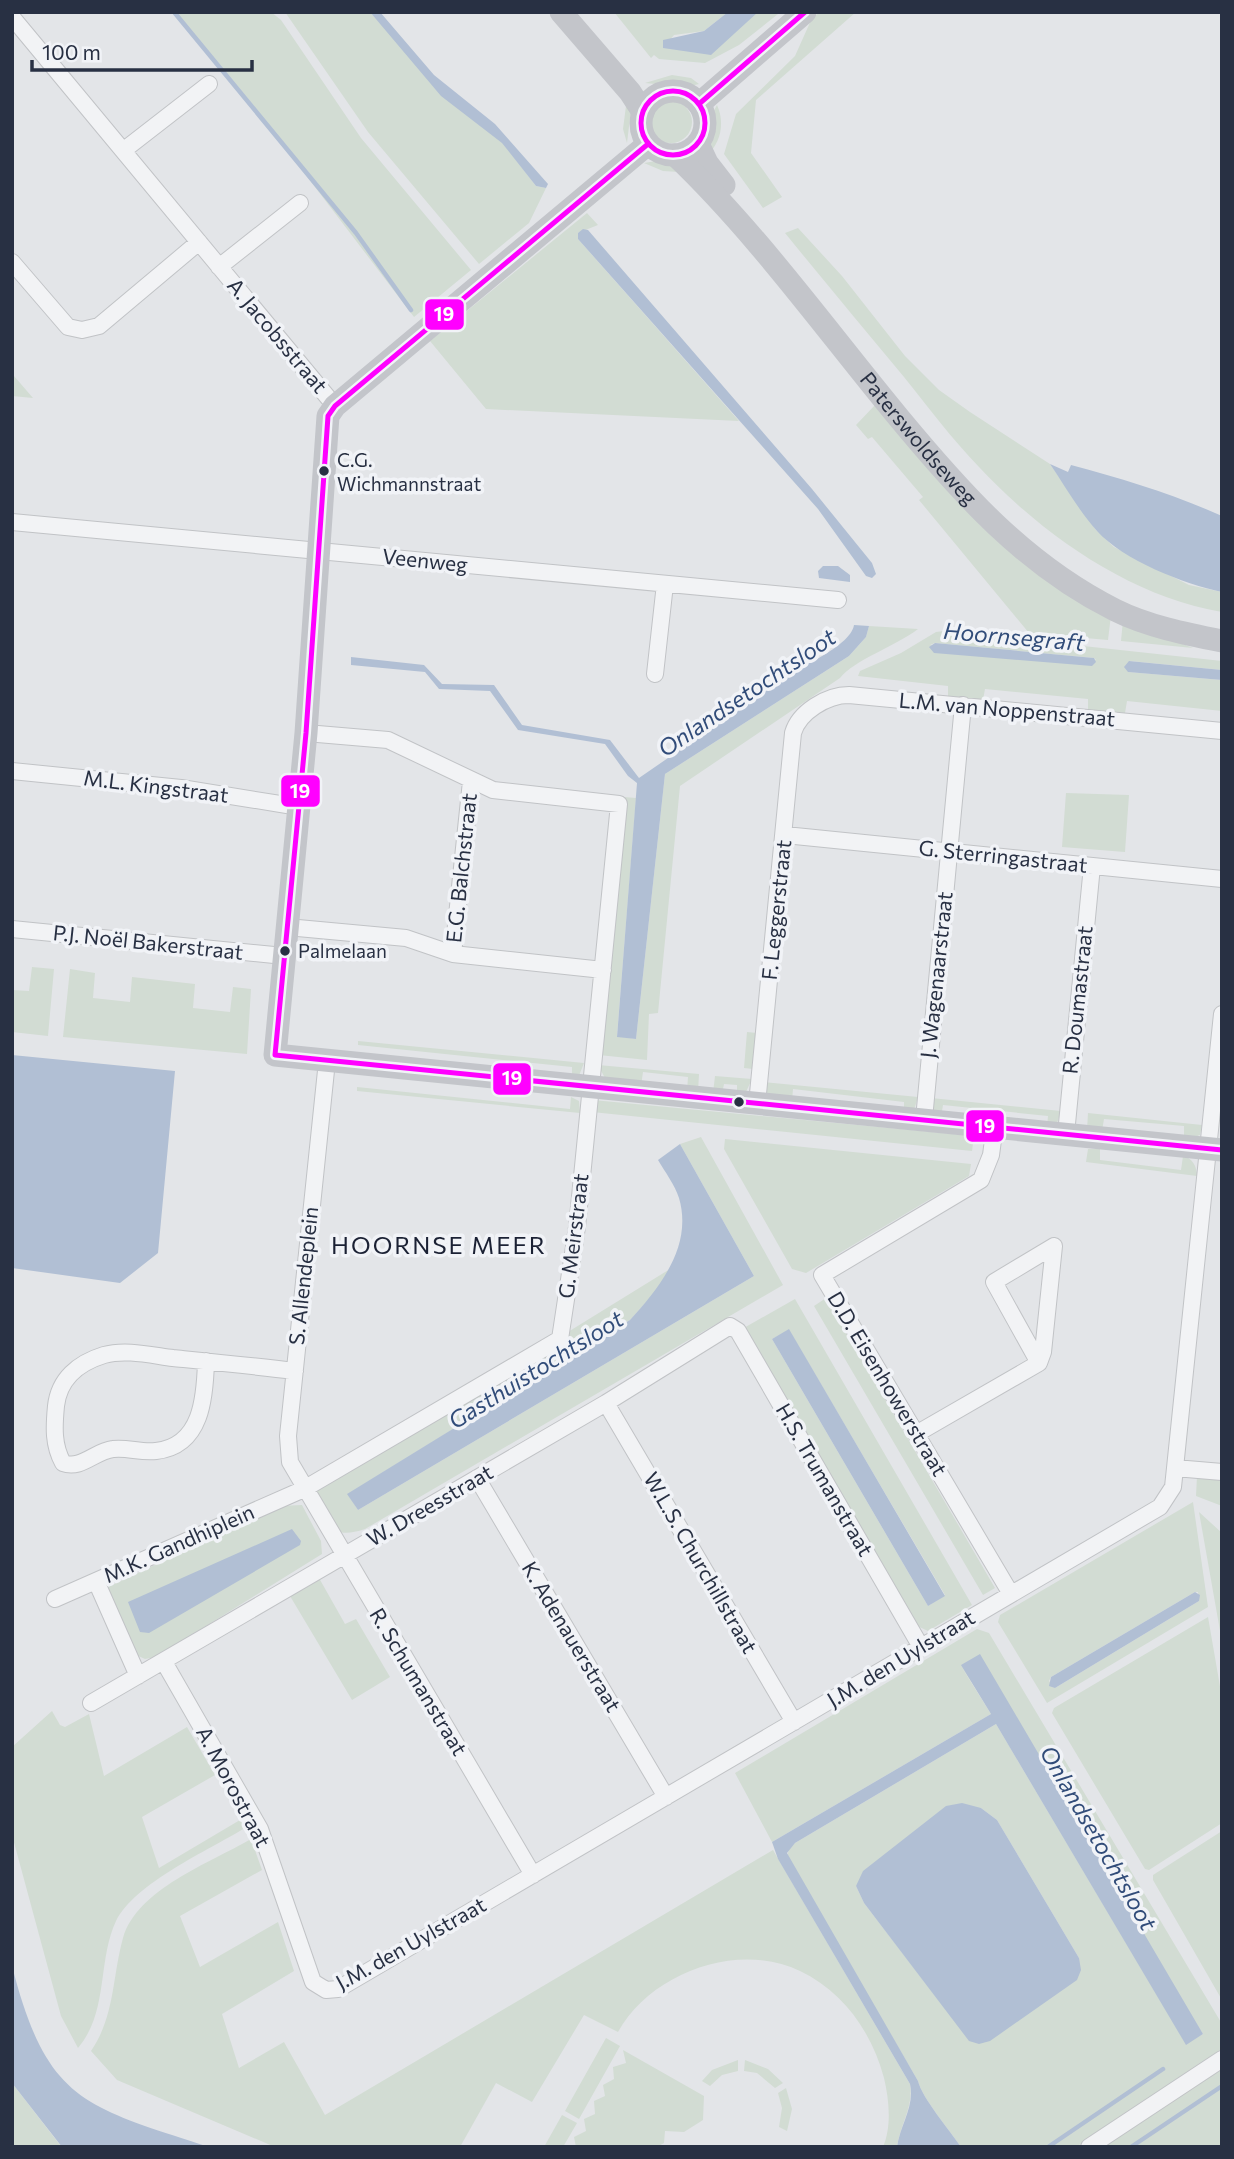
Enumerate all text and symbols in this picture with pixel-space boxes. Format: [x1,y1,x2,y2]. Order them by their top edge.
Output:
scale bar [32,28,252,72]
text: 100 m [42,39,101,64]
street label: A. Jacobsstraat [223,273,333,397]
line badge: 19 [424,298,465,331]
text: 19 [434,302,454,325]
street label: Paterswoldseweg [856,366,983,509]
place label: C.G. Wichmannstraat [337,448,481,495]
marker: C.G. Wichmannstraat [317,464,331,478]
street label: Veenweg [381,543,469,576]
water label: Hoornsegraft [942,616,1086,656]
water label: Onlandsetochtsloot [652,622,841,762]
street label: L.M. van Noppenstraat [898,687,1116,730]
street label: M.L. Kingstraat [82,764,230,807]
line badge: 19 [280,774,321,808]
text: 19 [290,779,310,802]
street label: E.G. Balchstraat [440,792,481,944]
street label: G. Sterringastraat [918,834,1089,877]
street label: F. Leggerstraat [756,839,795,981]
street label: J. Wagenaarstraat [914,890,957,1059]
street label: P.J. Noël Bakerstraat [52,919,245,964]
street label: R. Doumastraat [1056,924,1097,1075]
place label: Palmelaan [298,939,387,962]
marker: Palmelaan [278,944,292,958]
line badge: 19 [492,1062,532,1096]
text: 19 [502,1066,522,1089]
unlabelled marker [732,1095,746,1109]
line badge: 19 [965,1109,1005,1143]
text: 19 [975,1114,995,1137]
street label: G. Meirstraat [552,1172,593,1300]
street label: S. Allendeplein [283,1205,322,1346]
district label: HOORNSE MEER [331,1230,547,1259]
street label: D.D. Eisenhowerstraat [823,1286,953,1480]
water label: Gasthuistochtsloot [443,1304,629,1434]
street label: H.S. Trumanstraat [771,1399,879,1560]
street label: W. Dreesstraat [362,1459,497,1551]
street label: W.L.S. Churchillstraat [639,1467,763,1657]
street label: M.K. Gandhiplein [99,1498,258,1587]
street label: K. Adenauerstraat [518,1557,627,1716]
street label: R. Schumanstraat [365,1603,473,1760]
street label: J.M. den Uylstraat [822,1604,979,1712]
street label: A. Morostraat [192,1722,277,1851]
water label: Onlandsetochtsloot [1035,1740,1163,1935]
street label: J.M. den Uylstraat [331,1891,490,1994]

